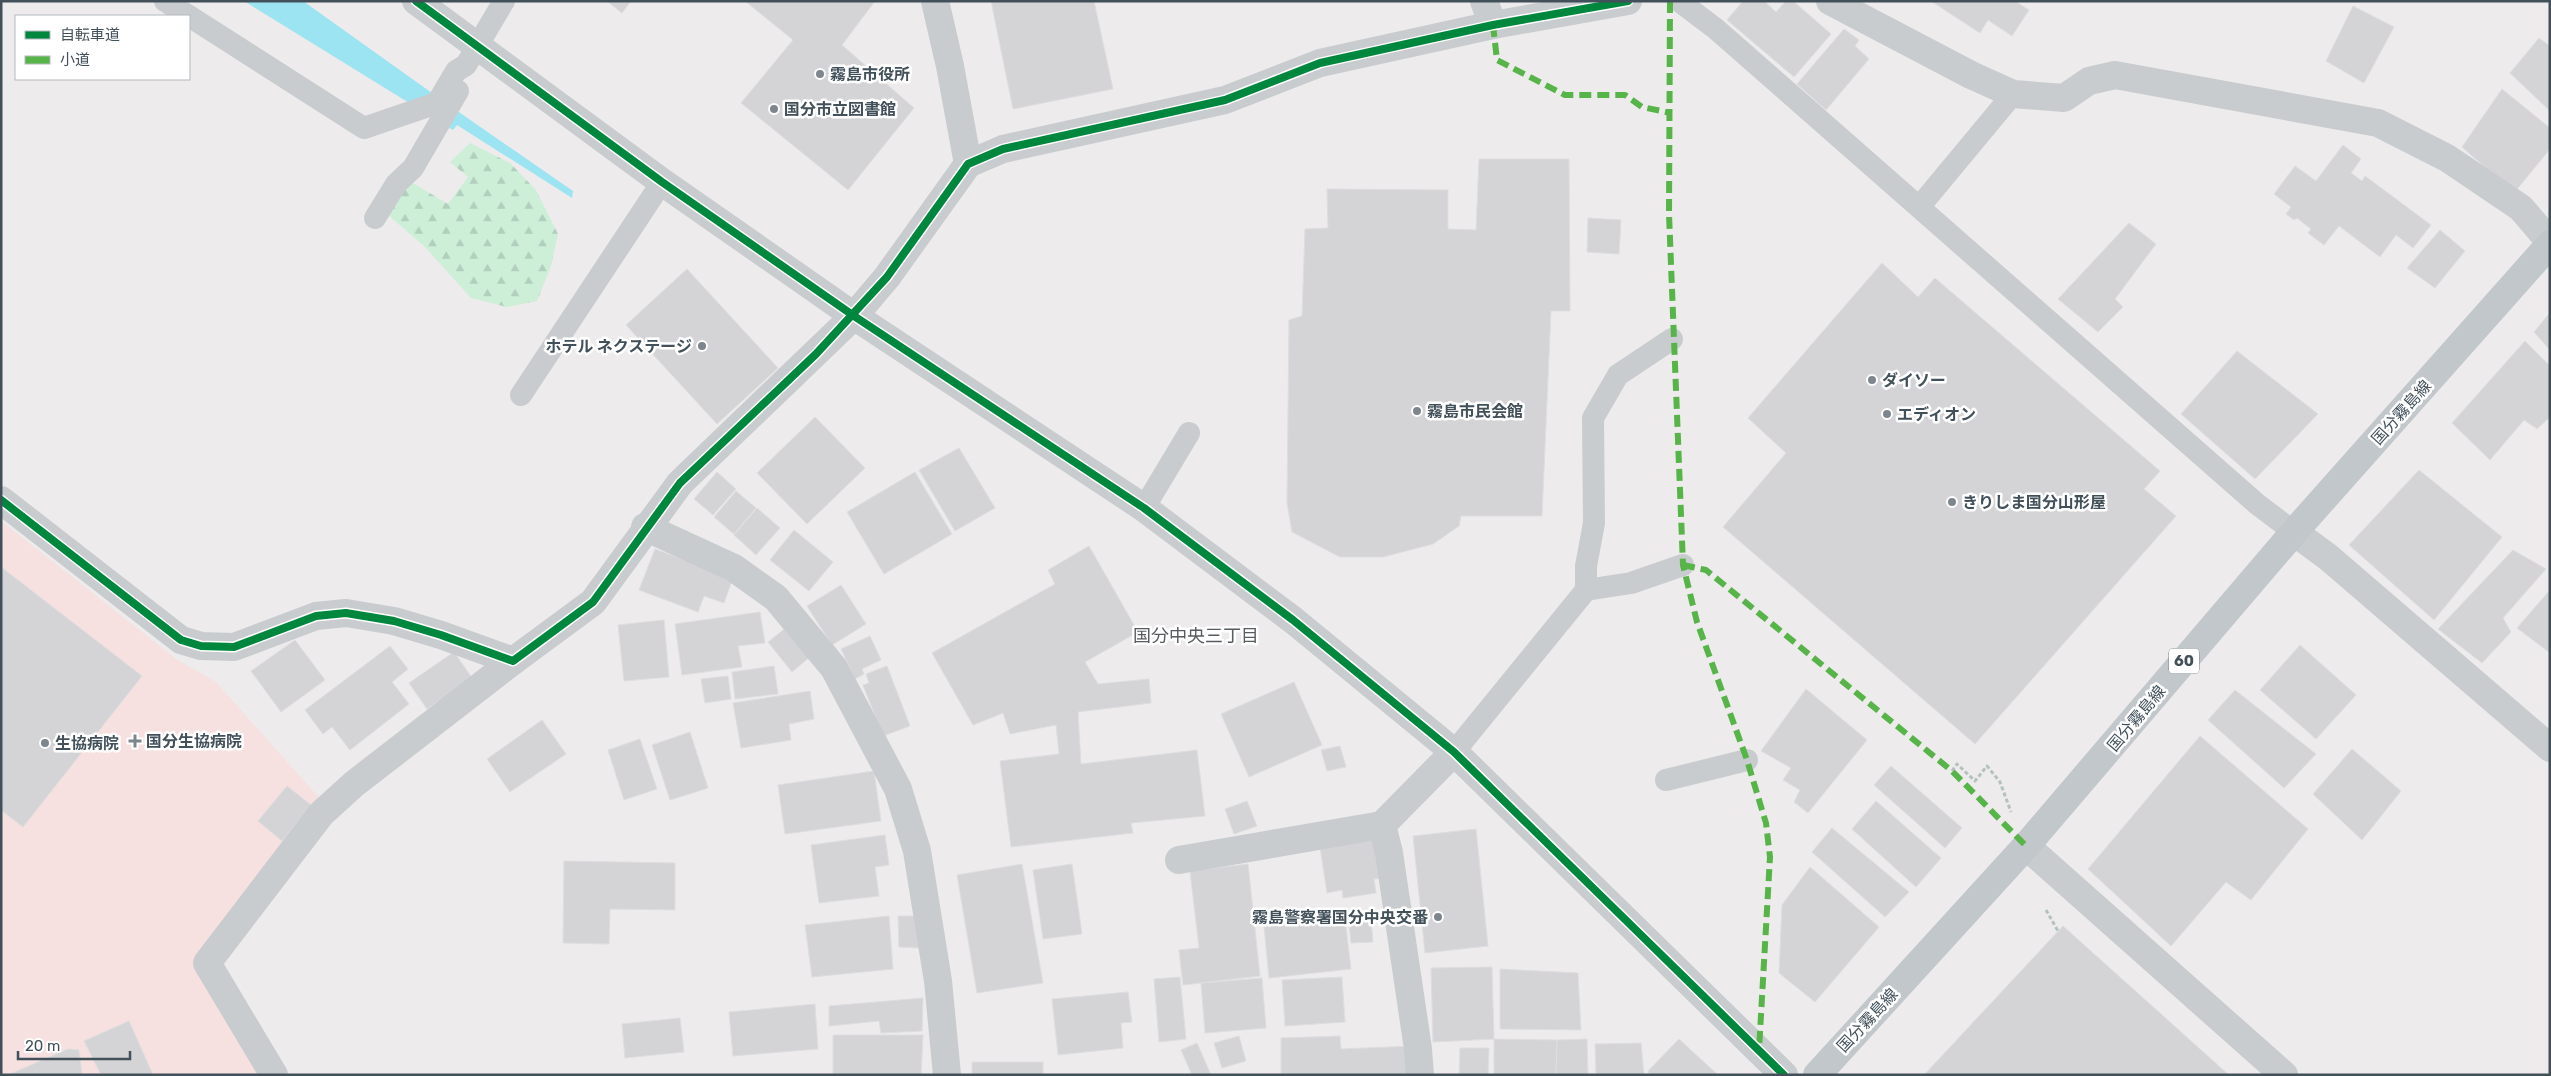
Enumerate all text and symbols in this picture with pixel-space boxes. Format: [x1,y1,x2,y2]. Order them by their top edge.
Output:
legend [15,15,190,80]
text: 自転車道 [60,26,120,44]
text: 小道 [60,51,90,69]
place label: 霧島市役所 [830,65,910,84]
marker: 霧島市役所 [814,68,826,80]
place label: 国分市立図書館 [784,100,896,119]
marker: 国分市立図書館 [768,103,780,115]
place label: ホテル ネクステージ [545,337,692,356]
marker: ホテル ネクステージ [696,340,708,352]
place label: ダイソー [1882,371,1946,390]
marker: ダイソー [1866,374,1878,386]
street label: 国分霧島線 [2368,376,2435,448]
place label: 霧島市民会館 [1427,402,1523,421]
marker: 霧島市民会館 [1411,405,1423,417]
place label: エディオン [1897,405,1976,424]
marker: エディオン [1881,408,1893,420]
place label: きりしま国分山形屋 [1962,493,2106,512]
marker: きりしま国分山形屋 [1946,496,1958,508]
district label: 国分中央三丁目 [1133,625,1259,647]
road number: 60 [2169,648,2199,674]
street label: 国分霧島線 [2103,682,2169,755]
place label: 国分生協病院 [146,732,242,751]
place label: 生協病院 [55,734,119,753]
marker: 国分生協病院 [128,734,142,748]
marker: 生協病院 [39,737,51,749]
place label: 霧島警察署国分中央交番 [1252,908,1428,927]
marker: 霧島警察署国分中央交番 [1432,911,1444,923]
street label: 国分霧島線 [1833,985,1902,1056]
scale bar [18,1028,130,1060]
text: 20 m [25,1037,60,1055]

